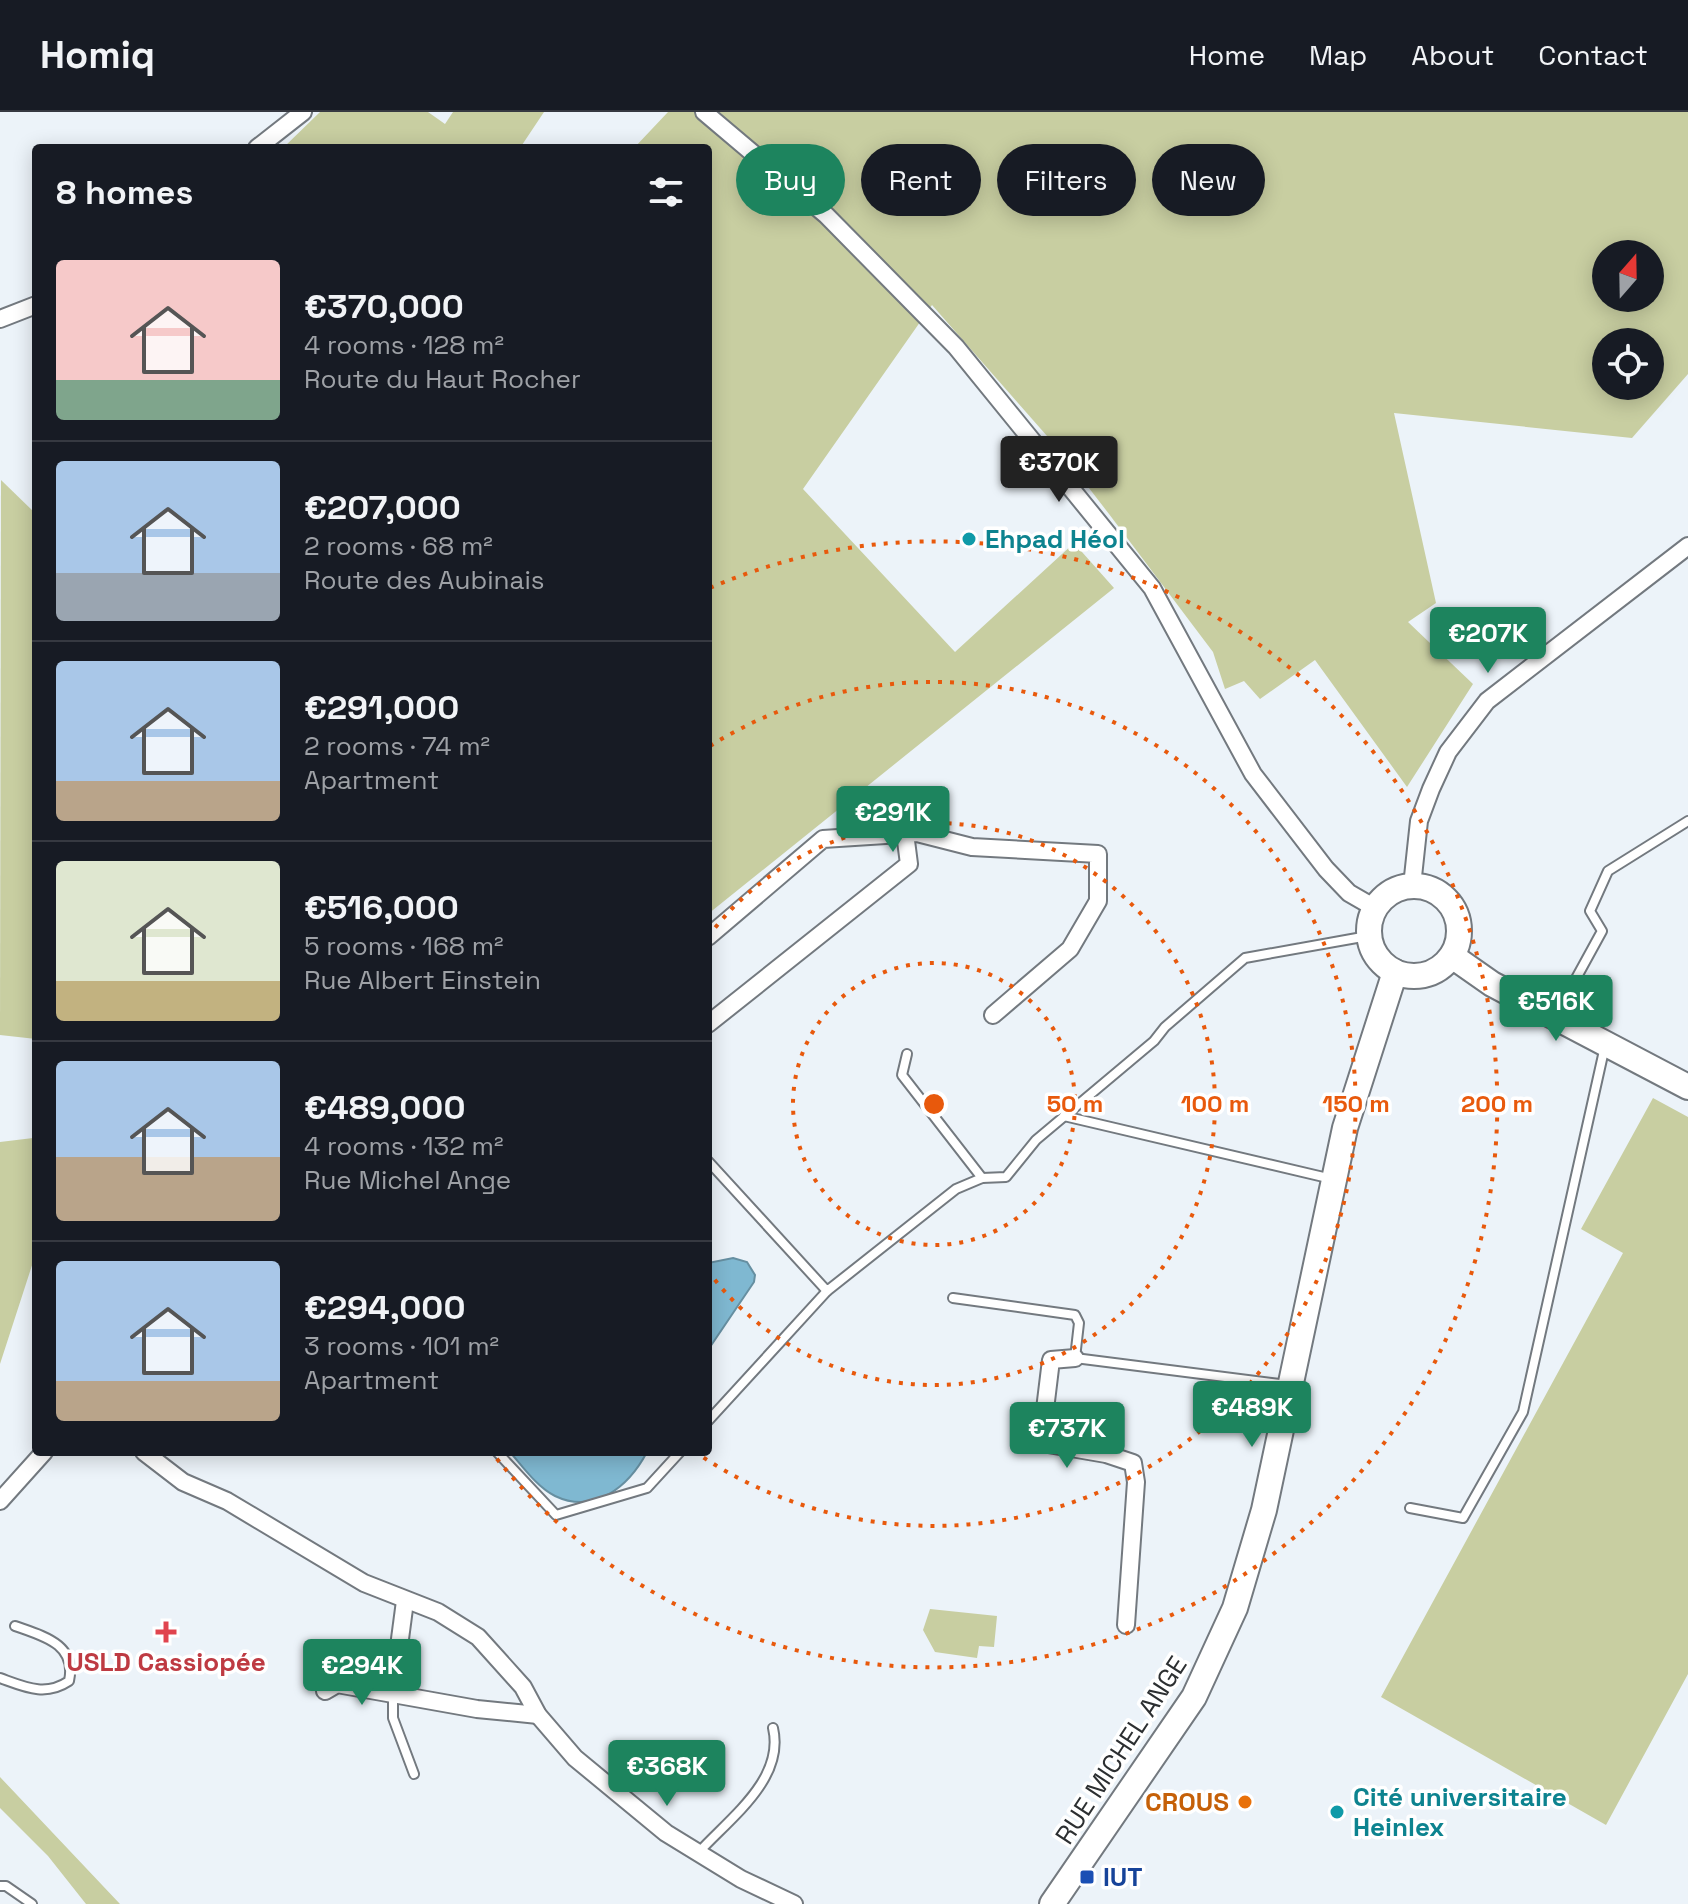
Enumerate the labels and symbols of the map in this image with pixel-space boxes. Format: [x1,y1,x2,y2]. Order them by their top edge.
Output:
north arrow [1592,240,1664,312]
pin: €370K [1003,436,1115,504]
place label: Ehpad Héol [985,522,1125,556]
marker: Ehpad Héol [960,530,978,548]
pin: €207K [1432,607,1544,675]
pin: €291K [837,786,949,854]
pin: €516K [1500,975,1612,1043]
text: 50 m [1047,1088,1103,1119]
text: 100 m [1181,1088,1249,1119]
text: 150 m [1322,1088,1390,1119]
text: 200 m [1461,1088,1533,1119]
centre of rings [920,1090,948,1118]
pin: €489K [1196,1381,1308,1449]
pin: €737K [1011,1402,1123,1470]
marker: USLD Cassiopée [155,1621,177,1643]
pin: €294K [306,1639,418,1707]
place label: USLD Cassiopée [66,1645,266,1679]
street label: RUE MICHEL ANGE [1047,1650,1195,1850]
pin: €368K [611,1740,723,1808]
place label: Cité universitaire Heinlex [1353,1780,1567,1844]
place label: CROUS [1145,1785,1229,1819]
marker: CROUS [1236,1793,1254,1811]
marker: Cité universitaire Heinlex [1328,1803,1346,1821]
place label: IUT [1103,1860,1143,1894]
marker: IUT [1078,1868,1096,1886]

